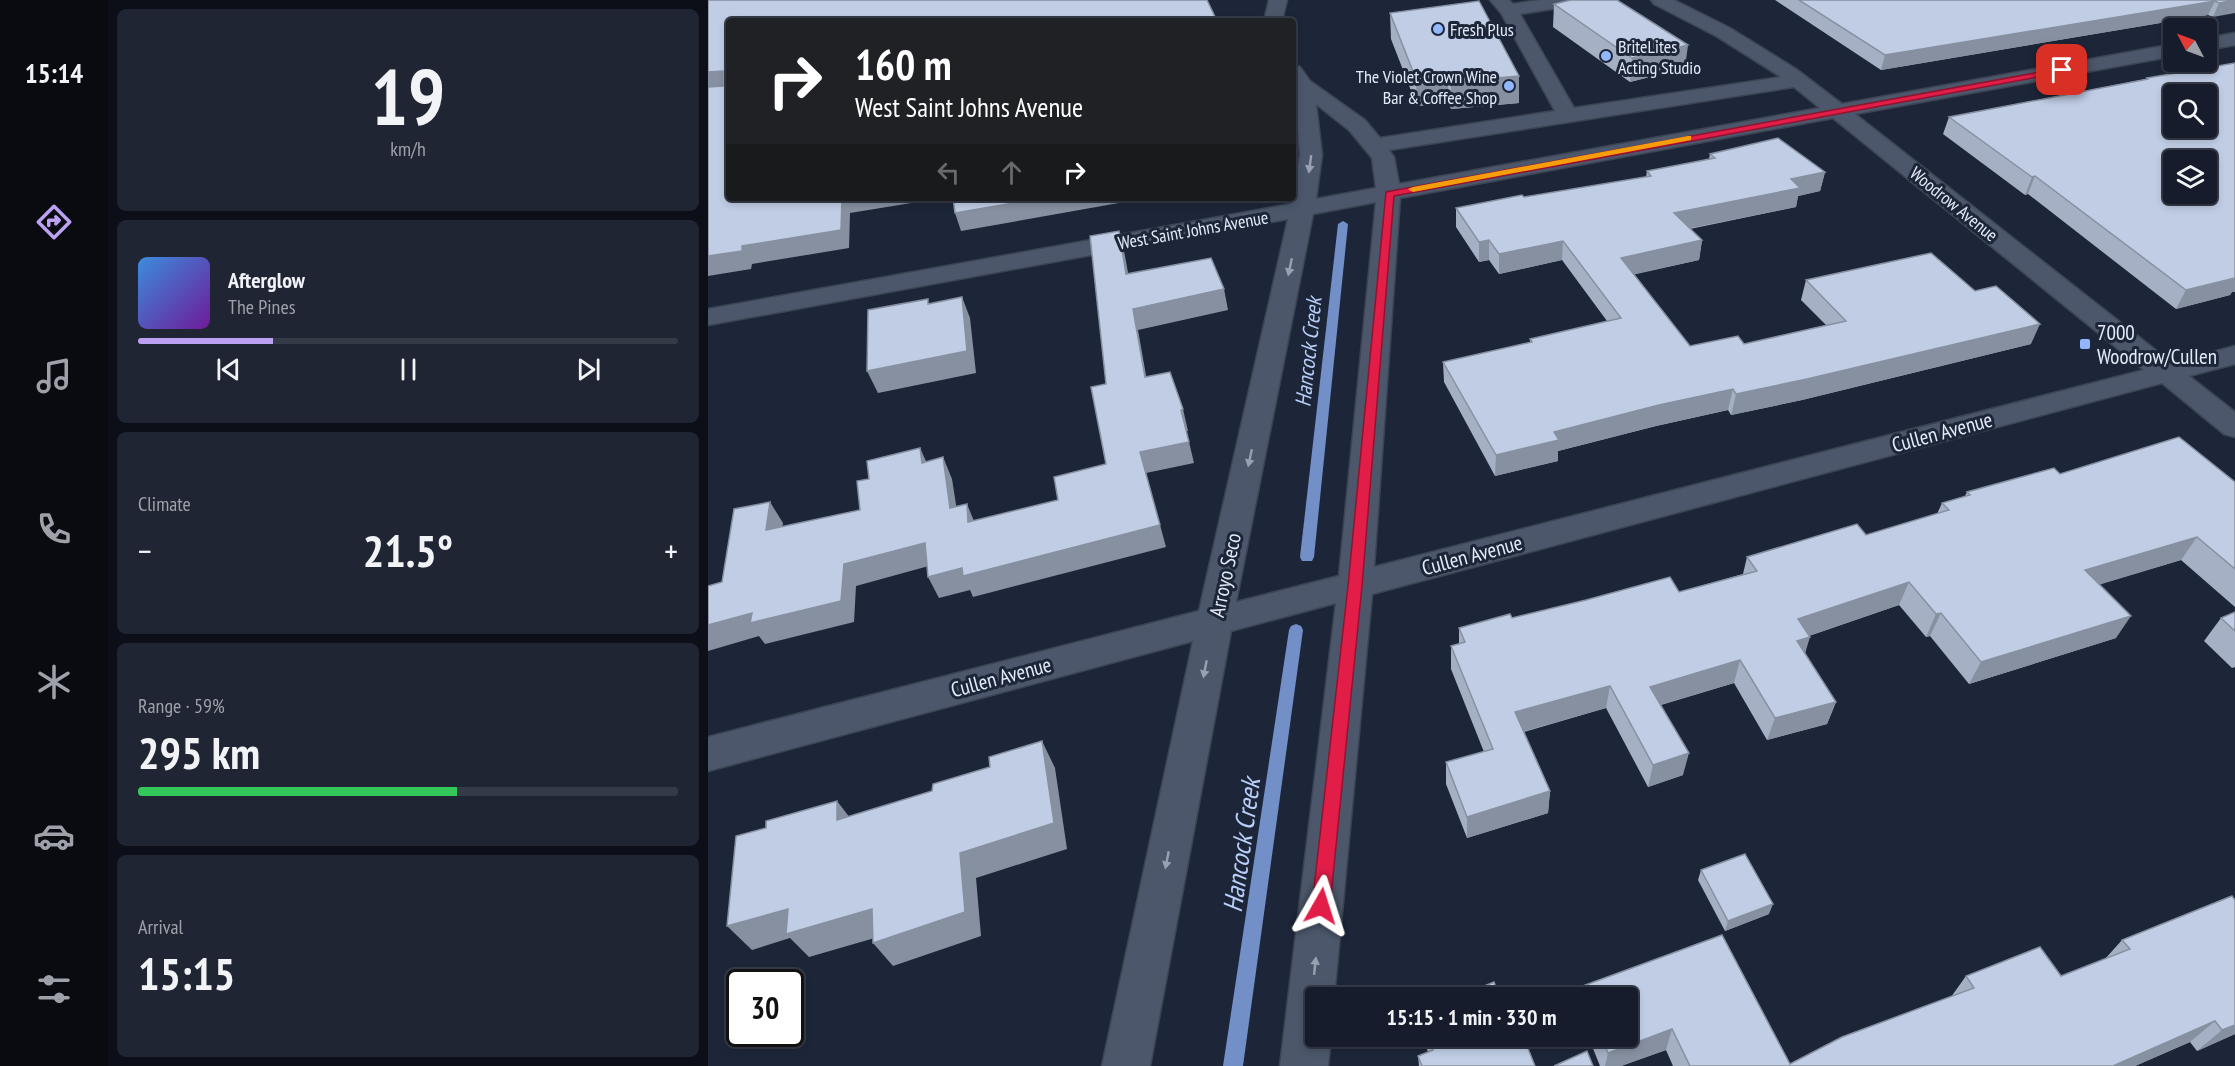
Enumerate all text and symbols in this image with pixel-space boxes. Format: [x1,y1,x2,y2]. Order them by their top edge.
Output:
place label: Fresh Plus [1450,18,1514,41]
north arrow [2163,18,2217,72]
map controls [2163,18,2217,204]
marker: Fresh Plus [1431,22,1445,36]
place label: BriteLites Acting Studio [1618,35,1701,79]
text: 160 m [855,37,952,92]
icon: right [756,42,834,120]
pin [2036,44,2087,95]
text: 19 [371,46,445,147]
marker: BriteLites Acting Studio [1599,49,1613,63]
icon: arrive [2045,53,2078,86]
text: 15:14 [25,56,83,90]
place label: The Violet Crown Wine Bar & Coffee Shop [1356,65,1497,109]
marker: The Violet Crown Wine Bar & Coffee Shop [1502,79,1516,93]
button: search [2163,84,2217,138]
text: West Saint Johns Avenue [855,90,1083,124]
text: km/h [390,136,426,162]
button: layers [2163,150,2217,204]
one-way arrow [1305,155,1314,174]
icon: left [932,156,965,189]
icon: ahead [995,156,1028,189]
icon: right [1058,156,1091,189]
street label: Woodrow Avenue [1905,162,2003,246]
icon: directions [33,201,75,243]
street label: West Saint Johns Avenue [1116,205,1270,255]
one-way arrow [1285,258,1294,277]
text: Afterglow [228,266,305,294]
water label: Hancock Creek [1288,293,1328,408]
text: The Pines [228,294,295,320]
place label: 7000 Woodrow/Cullen [2097,319,2217,370]
marker: 7000 Woodrow/Cullen [2078,337,2092,351]
icon: previous [212,353,245,386]
icon: pause [392,353,425,386]
icon: next [572,353,605,386]
icon: music [33,355,75,397]
street label: Cullen Avenue [1889,406,1995,458]
one-way arrow [1244,448,1254,467]
text: Climate [138,491,191,517]
icon: phone [33,508,75,550]
text: 21.5° [363,521,453,579]
text: − [138,529,152,572]
text: + [664,529,678,572]
street label: Cullen Avenue [1419,529,1525,581]
street label: Arroyo Seco [1203,530,1247,620]
street label: Cullen Avenue [948,651,1054,703]
one-way arrow [1200,660,1209,679]
icon: climate [33,661,75,703]
text: Range · 59% [138,693,225,719]
text: 295 km [138,723,260,781]
water label: Hancock Creek [1215,772,1268,914]
icon: car [33,815,75,857]
one-way arrow [1162,851,1171,870]
position arrow [1289,874,1353,938]
text: Arrival [138,914,183,940]
text: 15:15 [138,944,235,1002]
one-way arrow [1310,956,1320,975]
icon: filters [33,968,75,1010]
speed limit sign: 30 [726,969,804,1047]
text: 15:15 · 1 min · 330 m [1386,1003,1557,1031]

